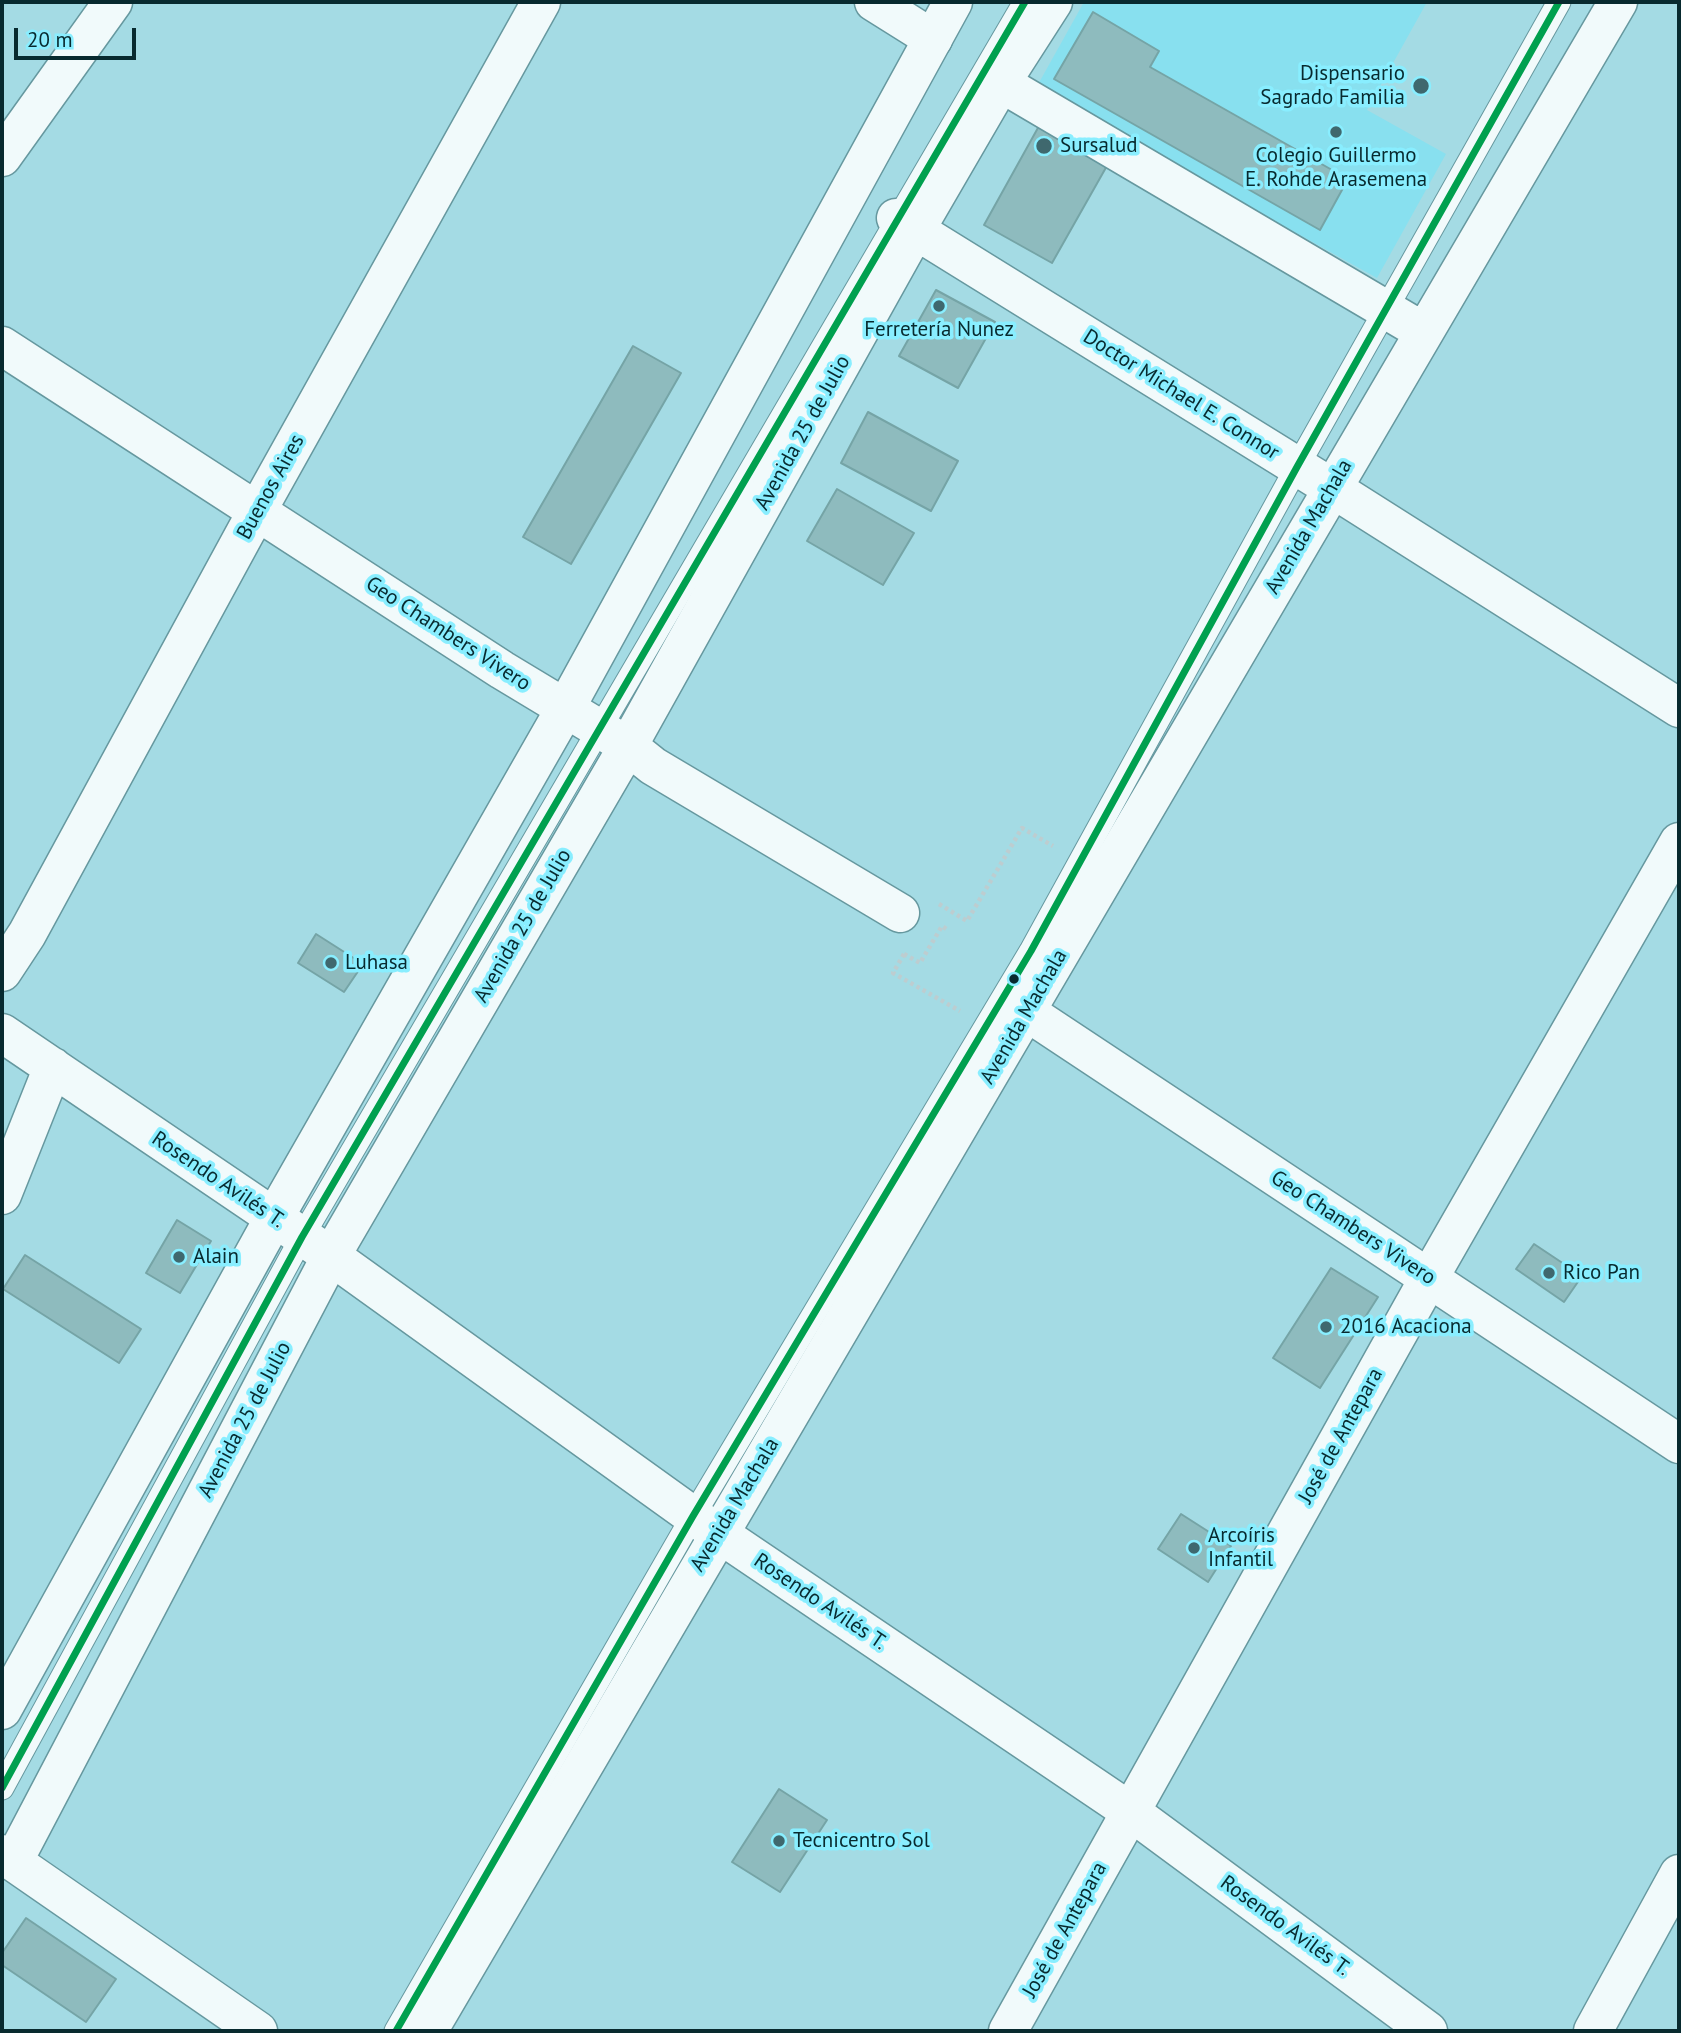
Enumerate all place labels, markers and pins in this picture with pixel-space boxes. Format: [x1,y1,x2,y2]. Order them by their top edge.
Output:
place label: Dispensario Sagrado Familia [1260,61,1405,111]
marker: Dispensario Sagrado Familia [1411,76,1431,96]
marker: Colegio Guillermo E. Rohde Arasemena [1328,124,1344,140]
place label: Sursalud [1060,133,1138,159]
marker: Sursalud [1034,136,1054,156]
place label: Colegio Guillermo E. Rohde Arasemena [1245,143,1427,193]
marker: Ferretería Nunez [931,298,947,314]
place label: Ferretería Nunez [864,317,1014,343]
place label: Luhasa [345,950,408,976]
marker: Luhasa [323,955,339,971]
unlabelled marker [1007,972,1021,986]
place label: Alain [193,1244,239,1270]
marker: Alain [171,1249,187,1265]
place label: Rico Pan [1563,1260,1640,1286]
marker: Rico Pan [1541,1265,1557,1281]
place label: 2016 Acaciona [1340,1314,1472,1340]
marker: 2016 Acaciona [1318,1319,1334,1335]
place label: Arcoíris Infantil [1208,1523,1275,1573]
marker: Arcoíris Infantil [1186,1540,1202,1556]
place label: Tecnicentro Sol [793,1828,930,1854]
marker: Tecnicentro Sol [771,1833,787,1849]

